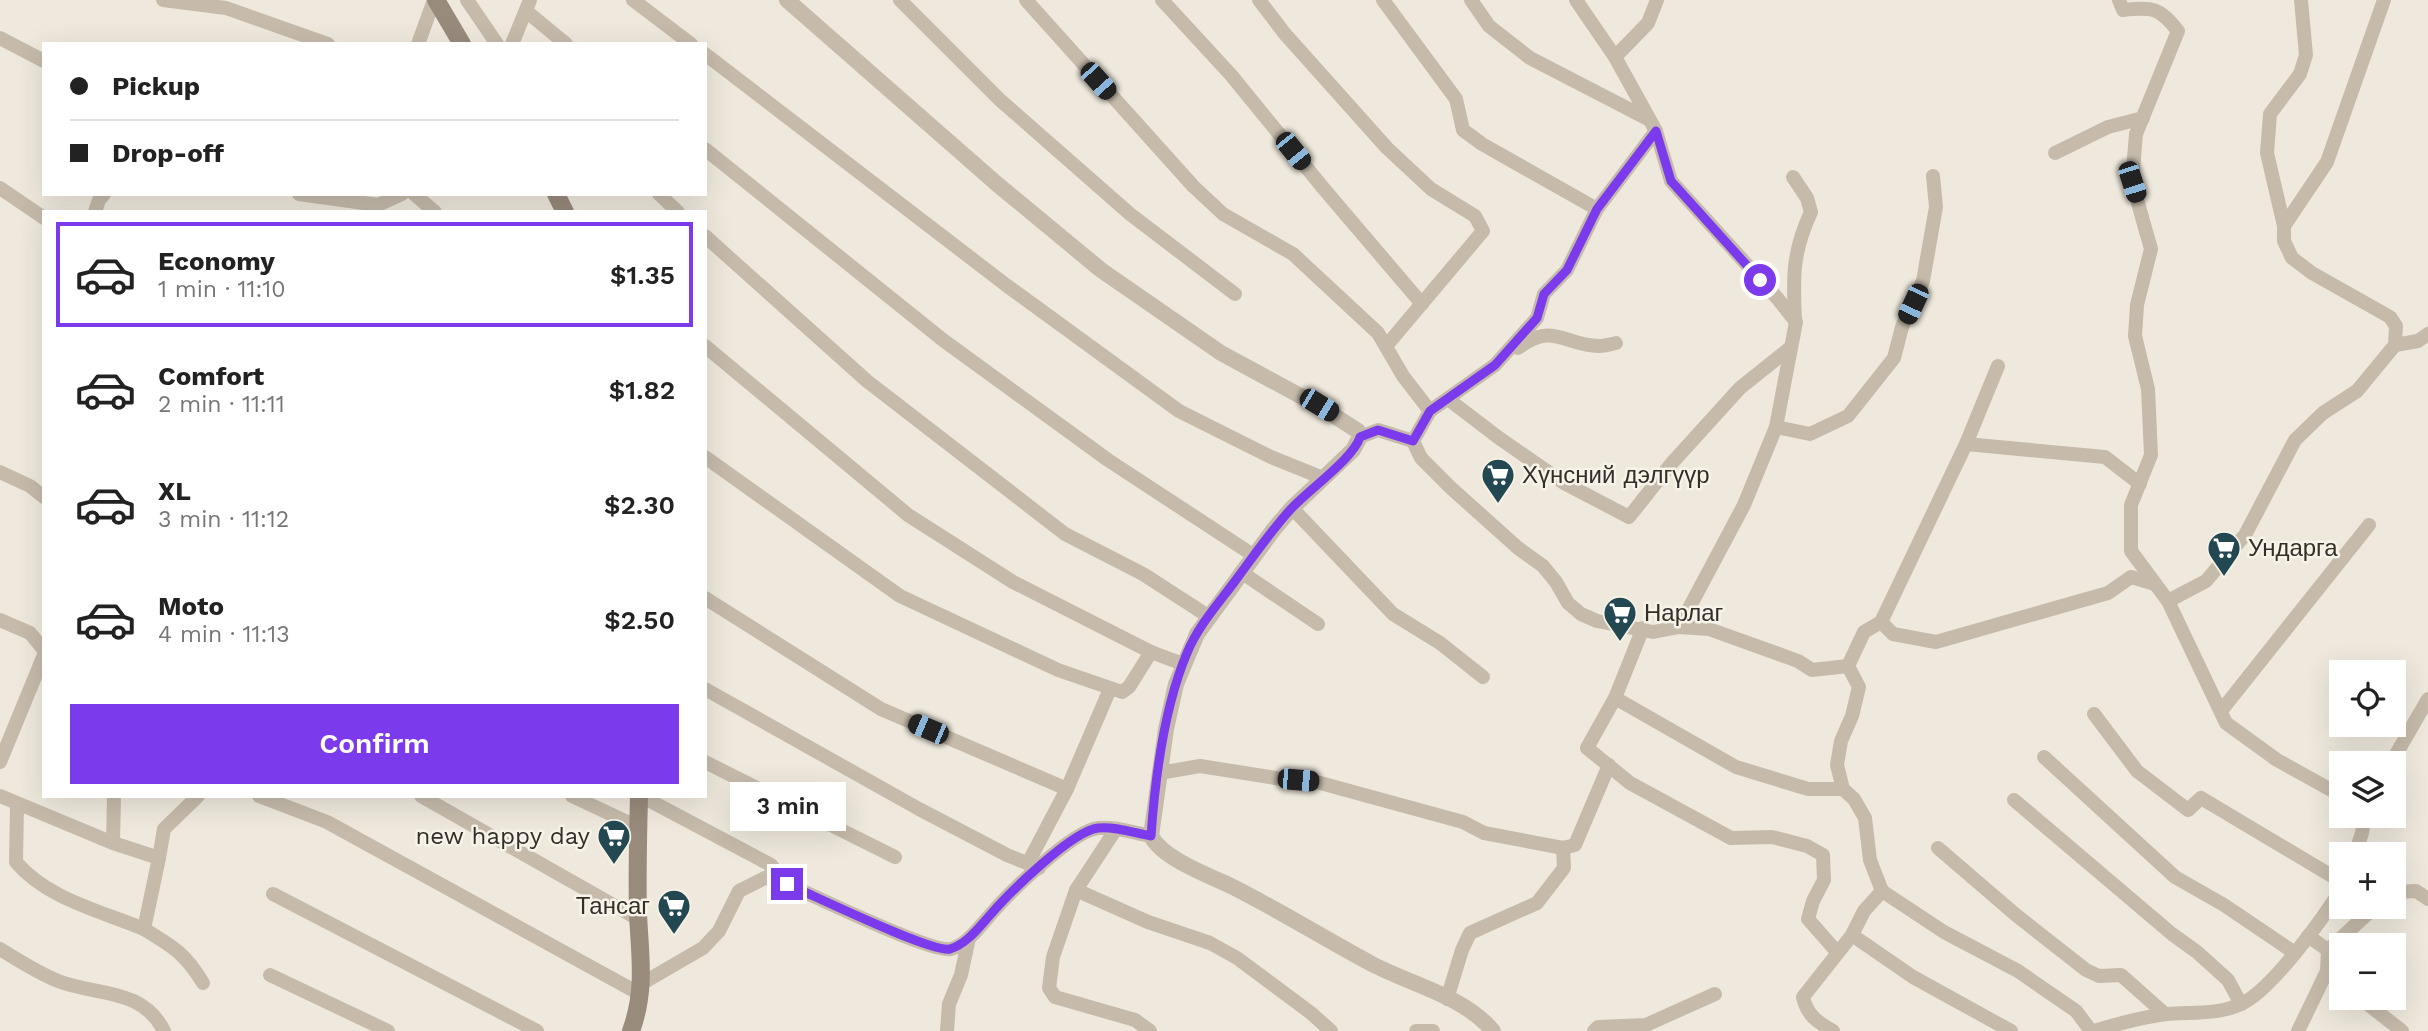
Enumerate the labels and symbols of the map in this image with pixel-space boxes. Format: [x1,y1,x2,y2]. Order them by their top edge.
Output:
car [1077,58,1120,104]
car [1272,128,1315,174]
car [2116,159,2149,205]
route start [1744,264,1776,296]
car [1895,281,1932,327]
car [1296,385,1343,425]
supermarket icon: Хүнсний дэлгүүр [1479,456,1517,505]
place label: Хүнсний дэлгүүр [1522,461,1710,489]
supermarket icon: Ундарга [2205,529,2243,578]
place label: Ундарга [2248,534,2338,562]
supermarket icon: Нарлаг [1601,594,1639,643]
place label: Нарлаг [1644,599,1724,627]
car [905,711,952,747]
car [1277,768,1320,792]
callout: 3 min [729,782,845,832]
supermarket icon: new happy day [595,817,633,866]
place label: new happy day [415,822,591,850]
route end [771,868,803,900]
supermarket icon: Тансаг [655,887,693,936]
place label: Тансаг [576,892,650,920]

